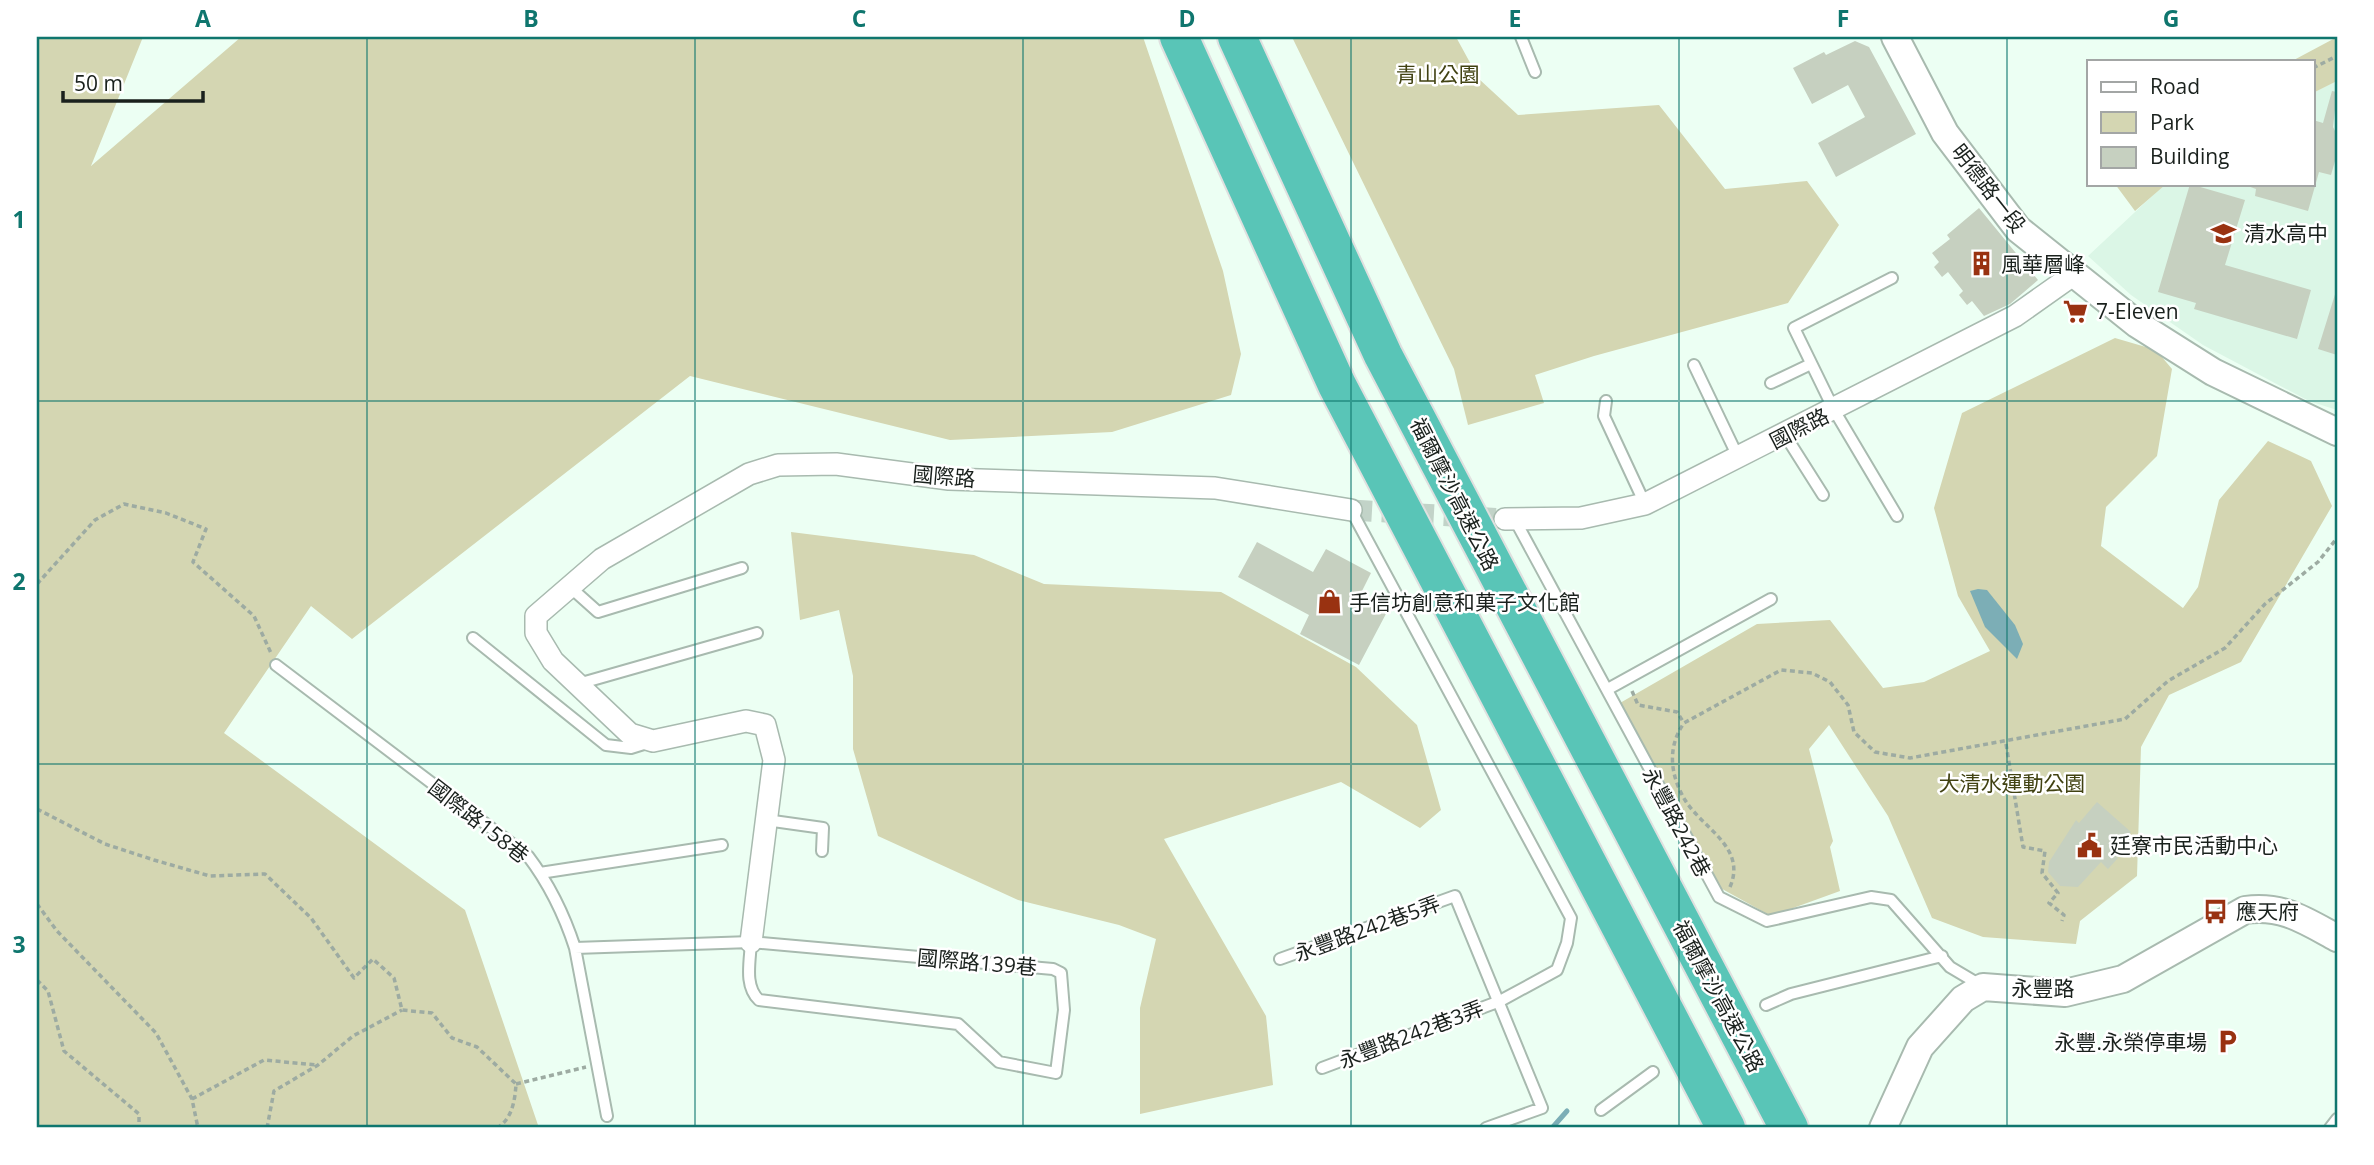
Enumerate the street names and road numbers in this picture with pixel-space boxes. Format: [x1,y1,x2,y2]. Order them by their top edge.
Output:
street label: 明德路一段 [1946,138,2032,238]
street label: 國際路 [1765,401,1833,455]
street label: 福爾摩沙高速公路 [1404,413,1506,575]
street label: 國際路 [911,459,977,493]
street label: 永豐路242巷 [1636,762,1718,882]
street label: 國際路158巷 [423,773,535,869]
street label: 永豐路242巷5弄 [1290,889,1444,967]
street label: 福爾摩沙高速公路 [1667,915,1771,1077]
street label: 國際路139巷 [916,943,1038,981]
street label: 永豐路 [2012,974,2075,1002]
street label: 永豐路242巷3弄 [1335,994,1487,1074]

